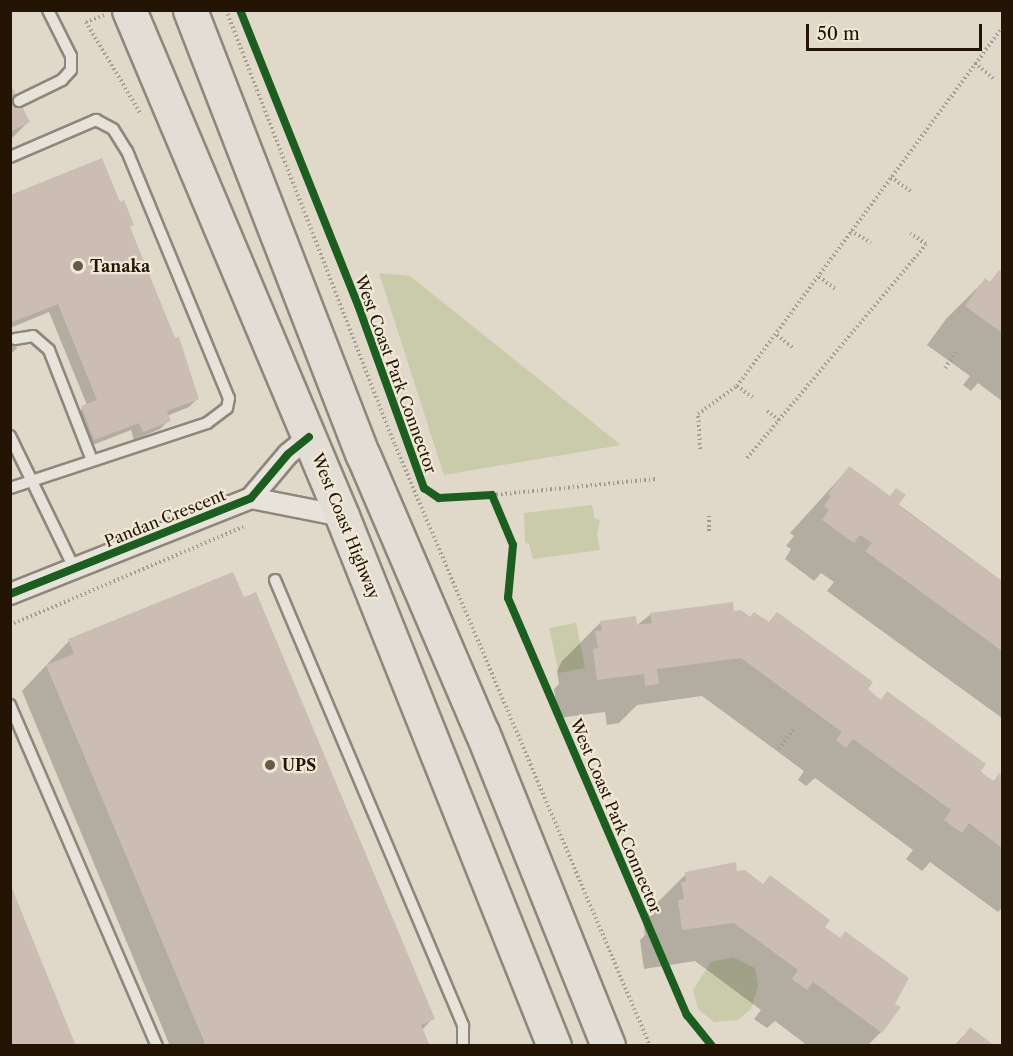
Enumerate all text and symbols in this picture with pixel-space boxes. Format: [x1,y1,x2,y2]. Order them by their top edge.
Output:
scale bar [809,12,984,50]
text: 50 m [817,23,860,45]
place label: Tanaka [90,256,150,276]
marker: Tanaka [71,259,85,273]
street label: West Coast Park Connector [351,272,441,476]
street label: West Coast Highway [308,450,384,602]
street label: Pandan Crescent [102,485,228,551]
street label: West Coast Park Connector [566,716,666,916]
place label: UPS [282,755,316,775]
marker: UPS [263,758,277,772]

